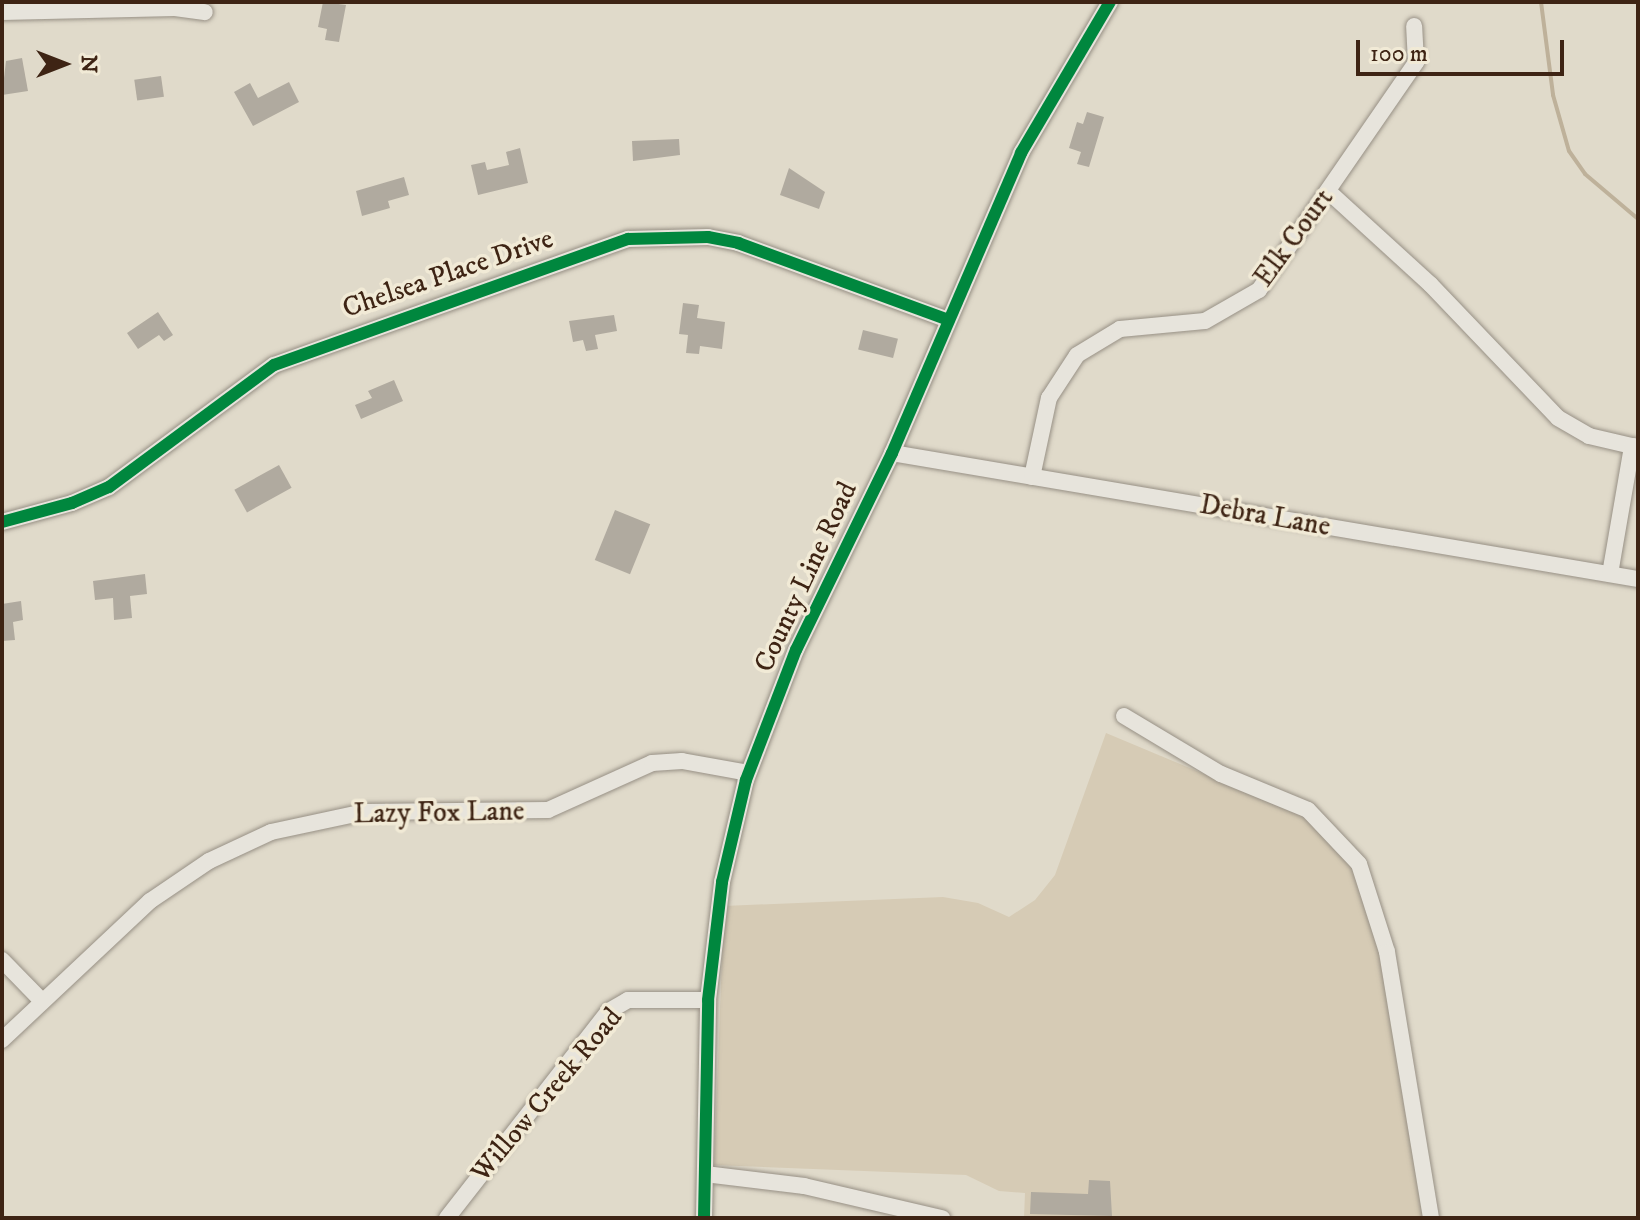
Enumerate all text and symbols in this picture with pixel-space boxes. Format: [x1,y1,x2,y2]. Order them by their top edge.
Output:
north arrow [24,24,104,104]
scale bar [1360,24,1568,74]
text: 100 m [1370,39,1428,69]
text: N [75,55,102,73]
street label: Elk Court [1247,182,1341,294]
street label: Chelsea Place Drive [338,222,558,326]
street label: County Line Road [747,477,865,677]
street label: Debra Lane [1197,488,1333,544]
street label: Lazy Fox Lane [353,795,525,831]
street label: Willow Creek Road [464,1001,630,1189]

